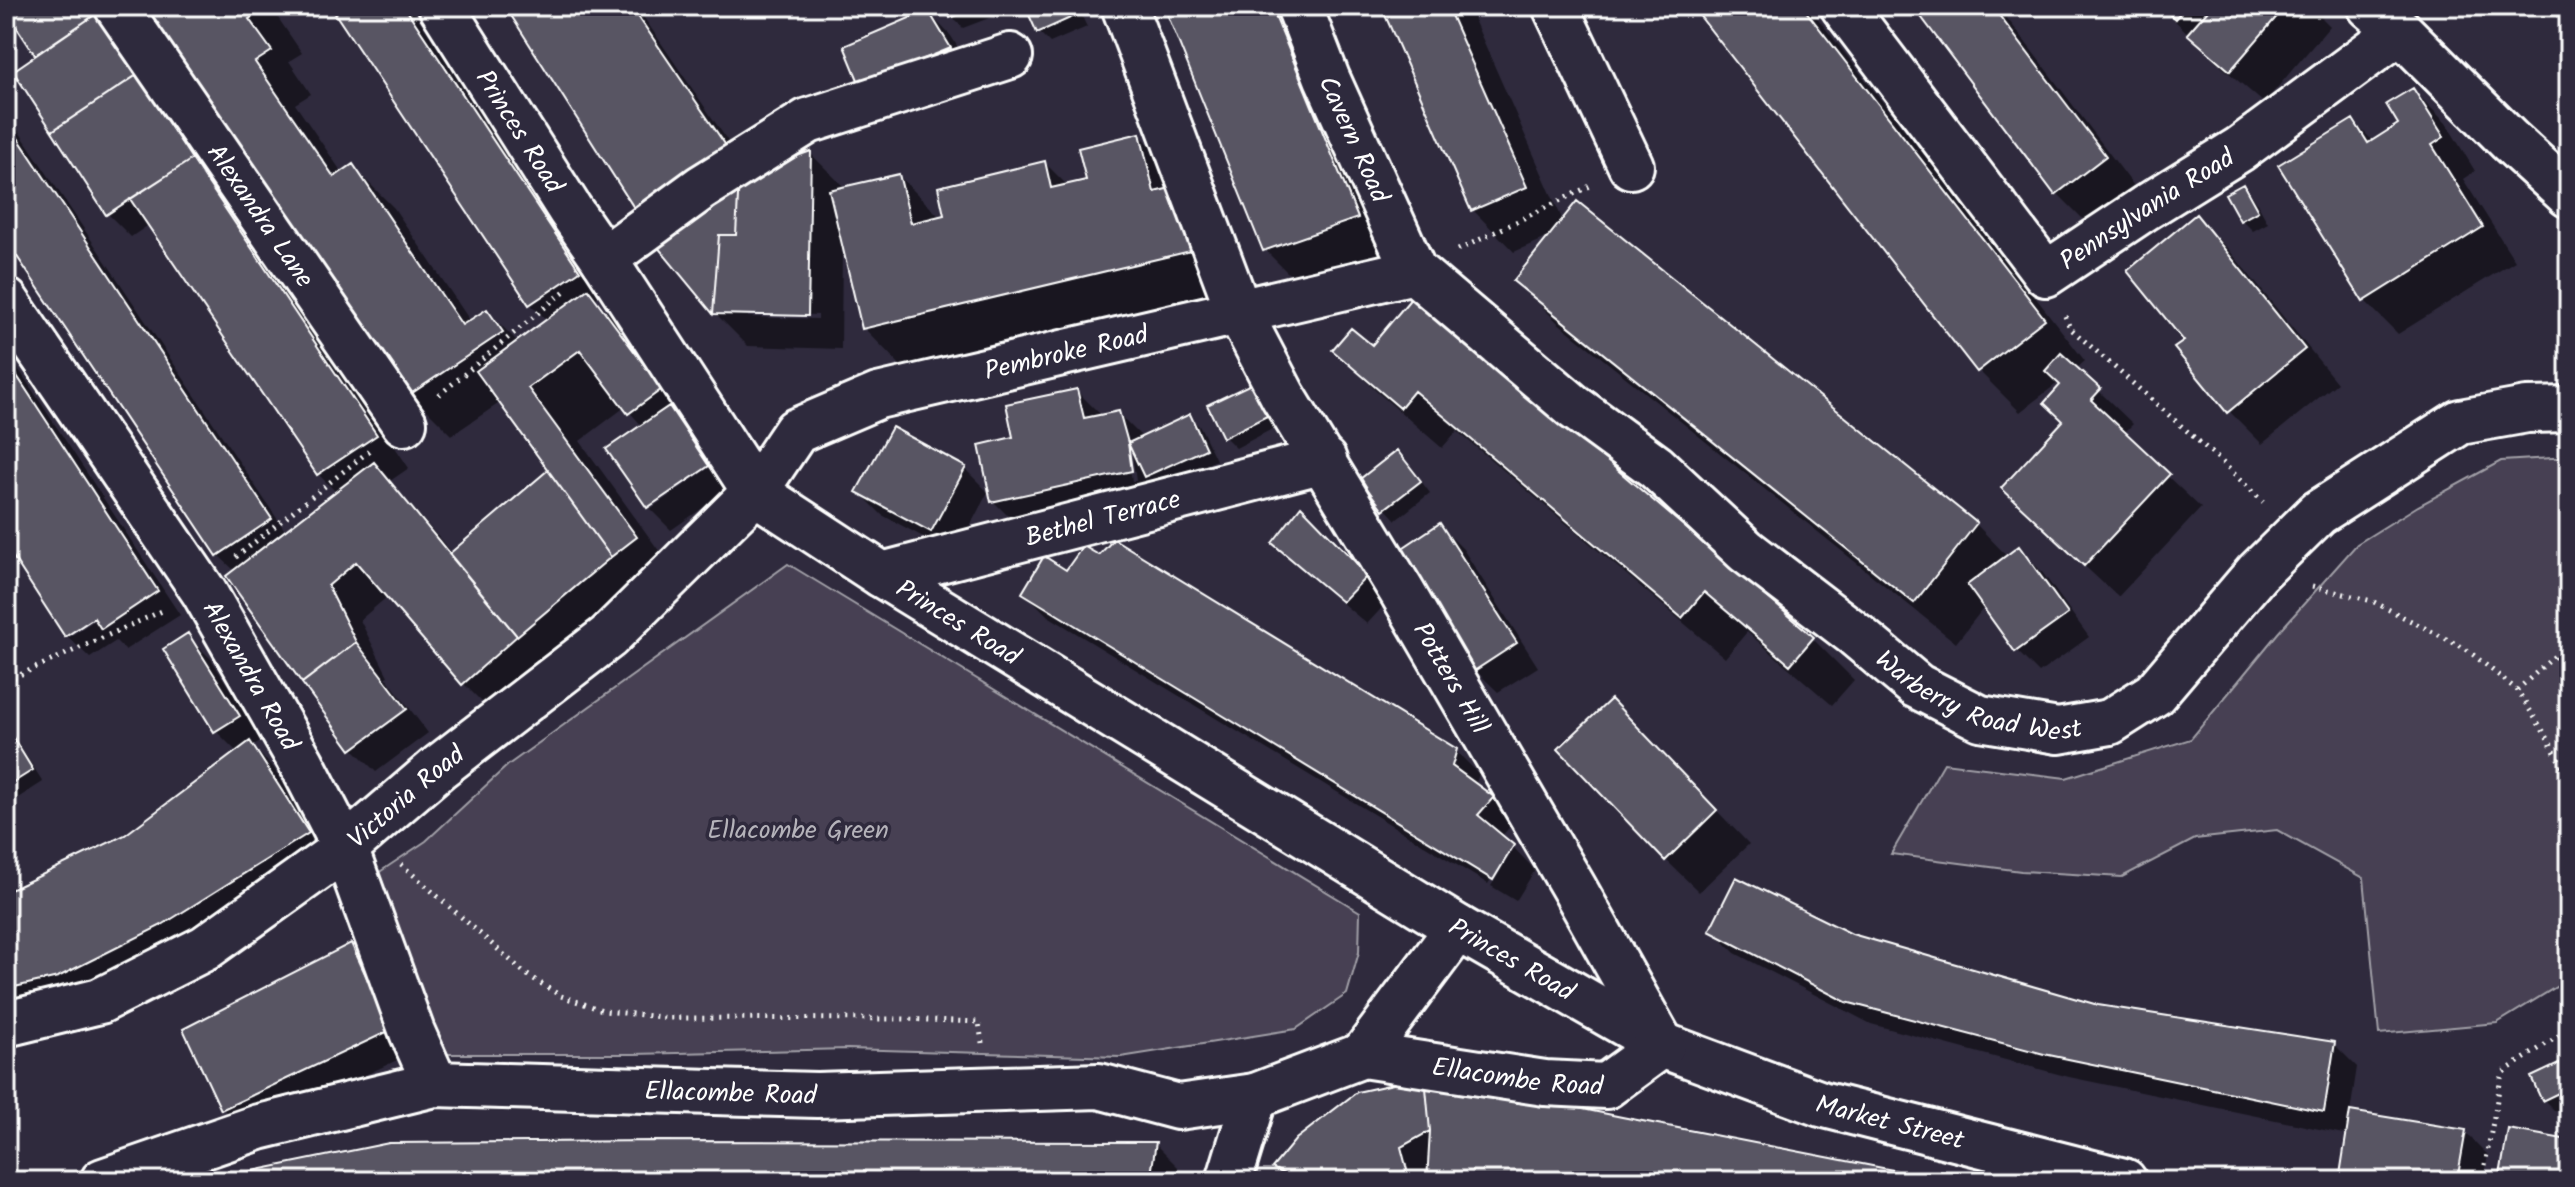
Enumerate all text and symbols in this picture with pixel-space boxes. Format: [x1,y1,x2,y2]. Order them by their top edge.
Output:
street label: Princes Road [463,62,574,203]
street label: Cavern Road [1306,69,1400,211]
street label: Alexandra Lane [195,136,324,297]
street label: Pennsylvania Road [2051,138,2244,283]
street label: Pembroke Road [980,314,1154,394]
street label: Bethel Terrace [1021,479,1186,560]
street label: Princes Road [887,569,1029,678]
street label: Alexandra Road [190,593,310,760]
street label: Potters Hill [1401,614,1499,743]
street label: Warberry Road West [1865,640,2086,754]
street label: Victoria Road [339,735,475,860]
park label: Ellacombe Green [707,810,889,852]
street label: Princes Road [1439,908,1583,1014]
street label: Ellacombe Road [1429,1047,1605,1109]
street label: Ellacombe Road [644,1071,818,1118]
street label: Market Street [1811,1084,1969,1163]

